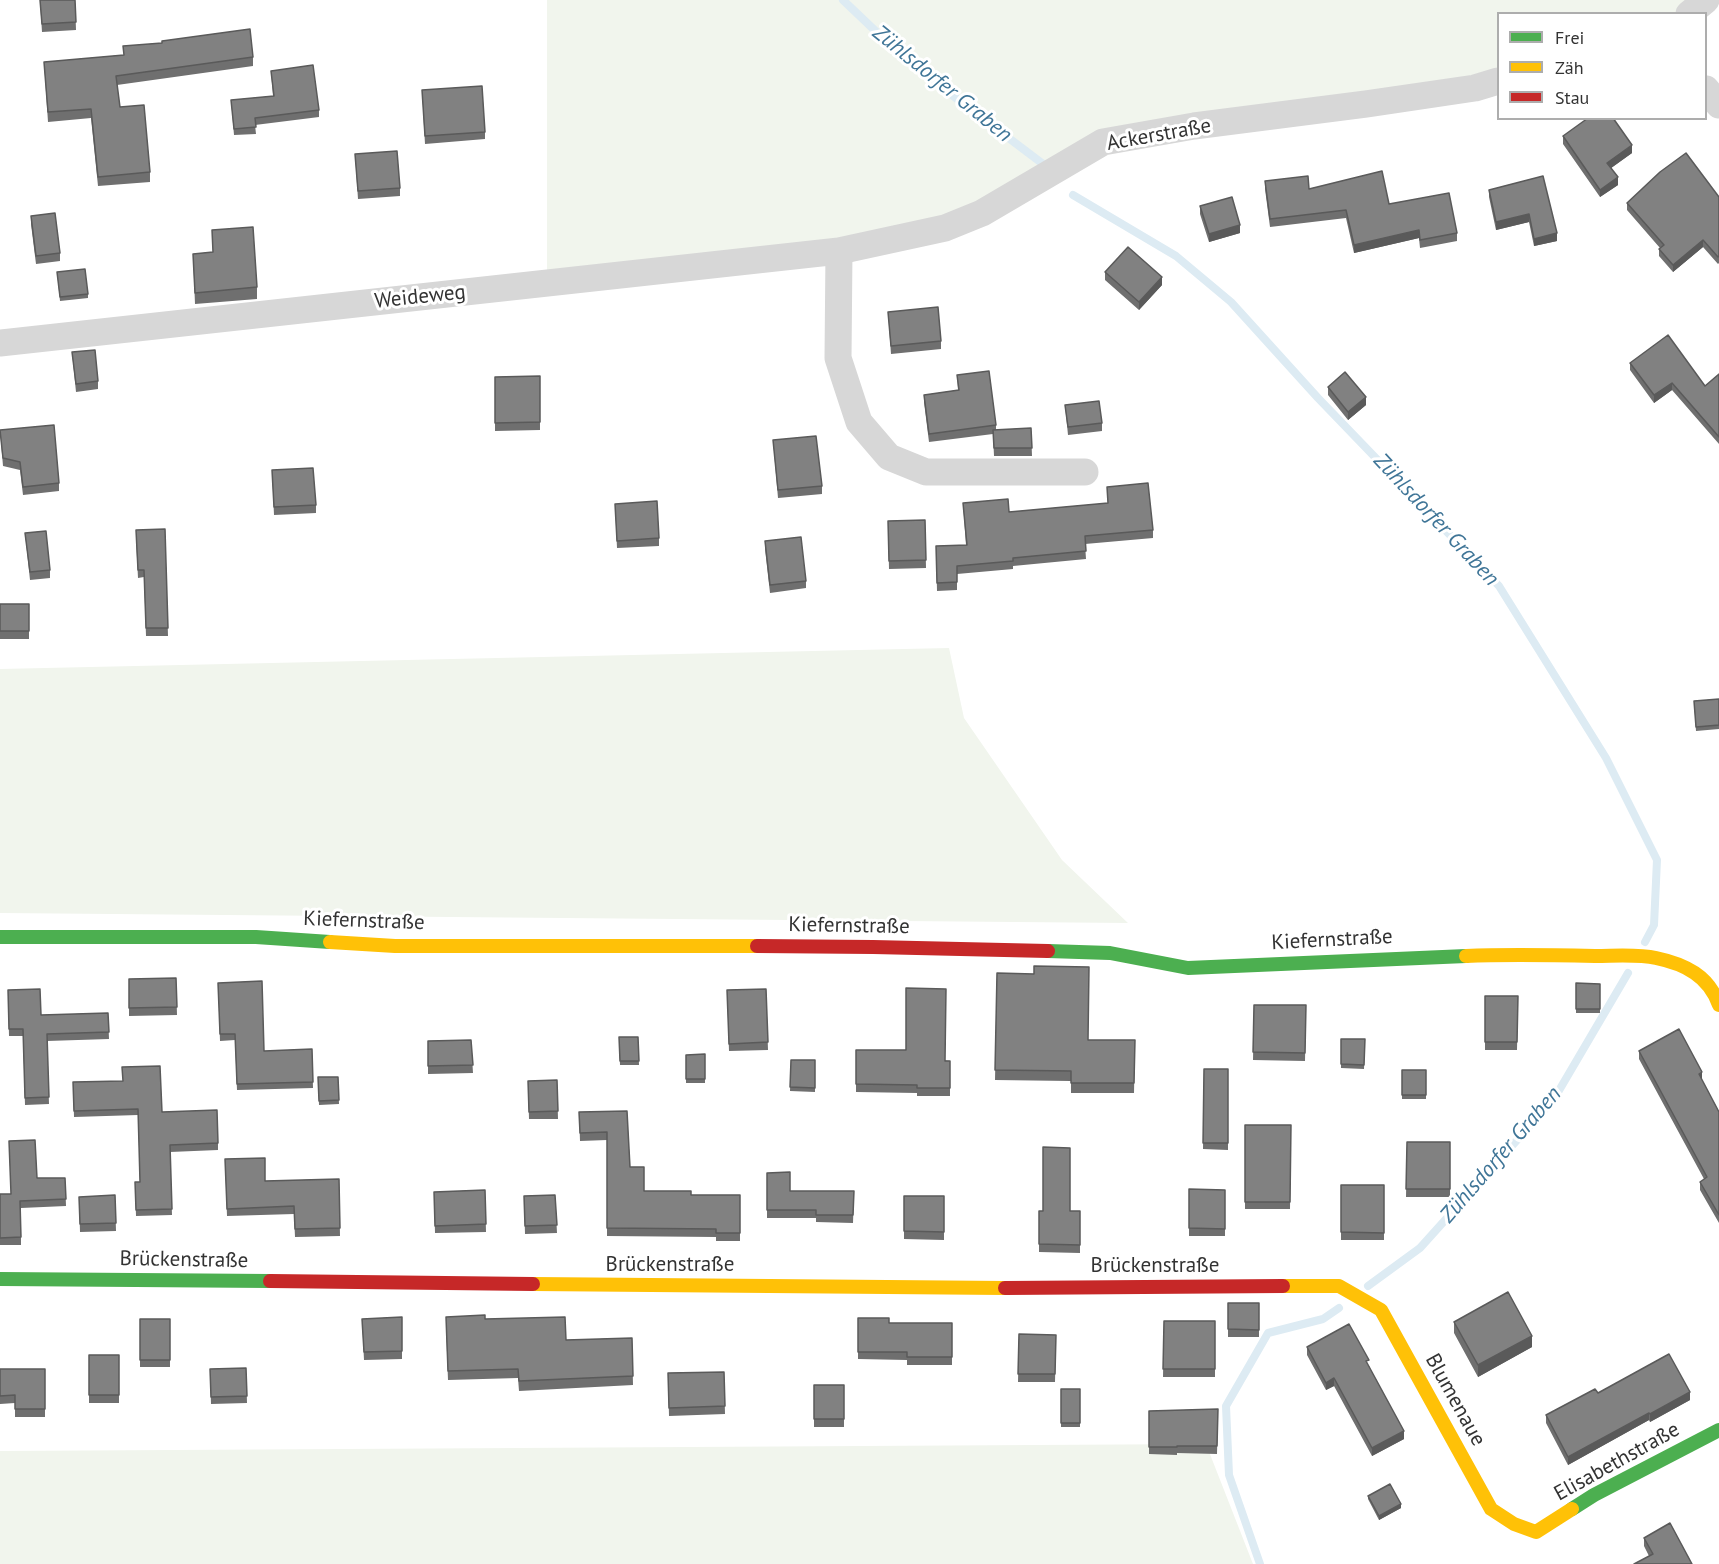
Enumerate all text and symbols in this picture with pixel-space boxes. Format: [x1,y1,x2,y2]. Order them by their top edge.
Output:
legend [1497,12,1707,120]
water label: Zühlsdorfer Graben [867,20,1017,148]
text: Frei [1555,26,1584,49]
text: Zäh [1555,56,1584,79]
text: Stau [1555,86,1589,109]
street label: Ackerstraße [1105,113,1213,157]
street label: Weideweg [373,280,467,314]
water label: Zühlsdorfer Graben [1368,448,1504,592]
street label: Kiefernstraße [303,906,425,936]
street label: Kiefernstraße [788,912,910,940]
street label: Kiefernstraße [1271,924,1393,956]
water label: Zühlsdorfer Graben [1435,1082,1567,1228]
street label: Brückenstraße [119,1246,249,1274]
street label: Brückenstraße [606,1252,734,1278]
street label: Brückenstraße [1091,1253,1219,1279]
street label: Blumenaue [1419,1350,1491,1450]
street label: Elisabethstraße [1550,1417,1684,1507]

